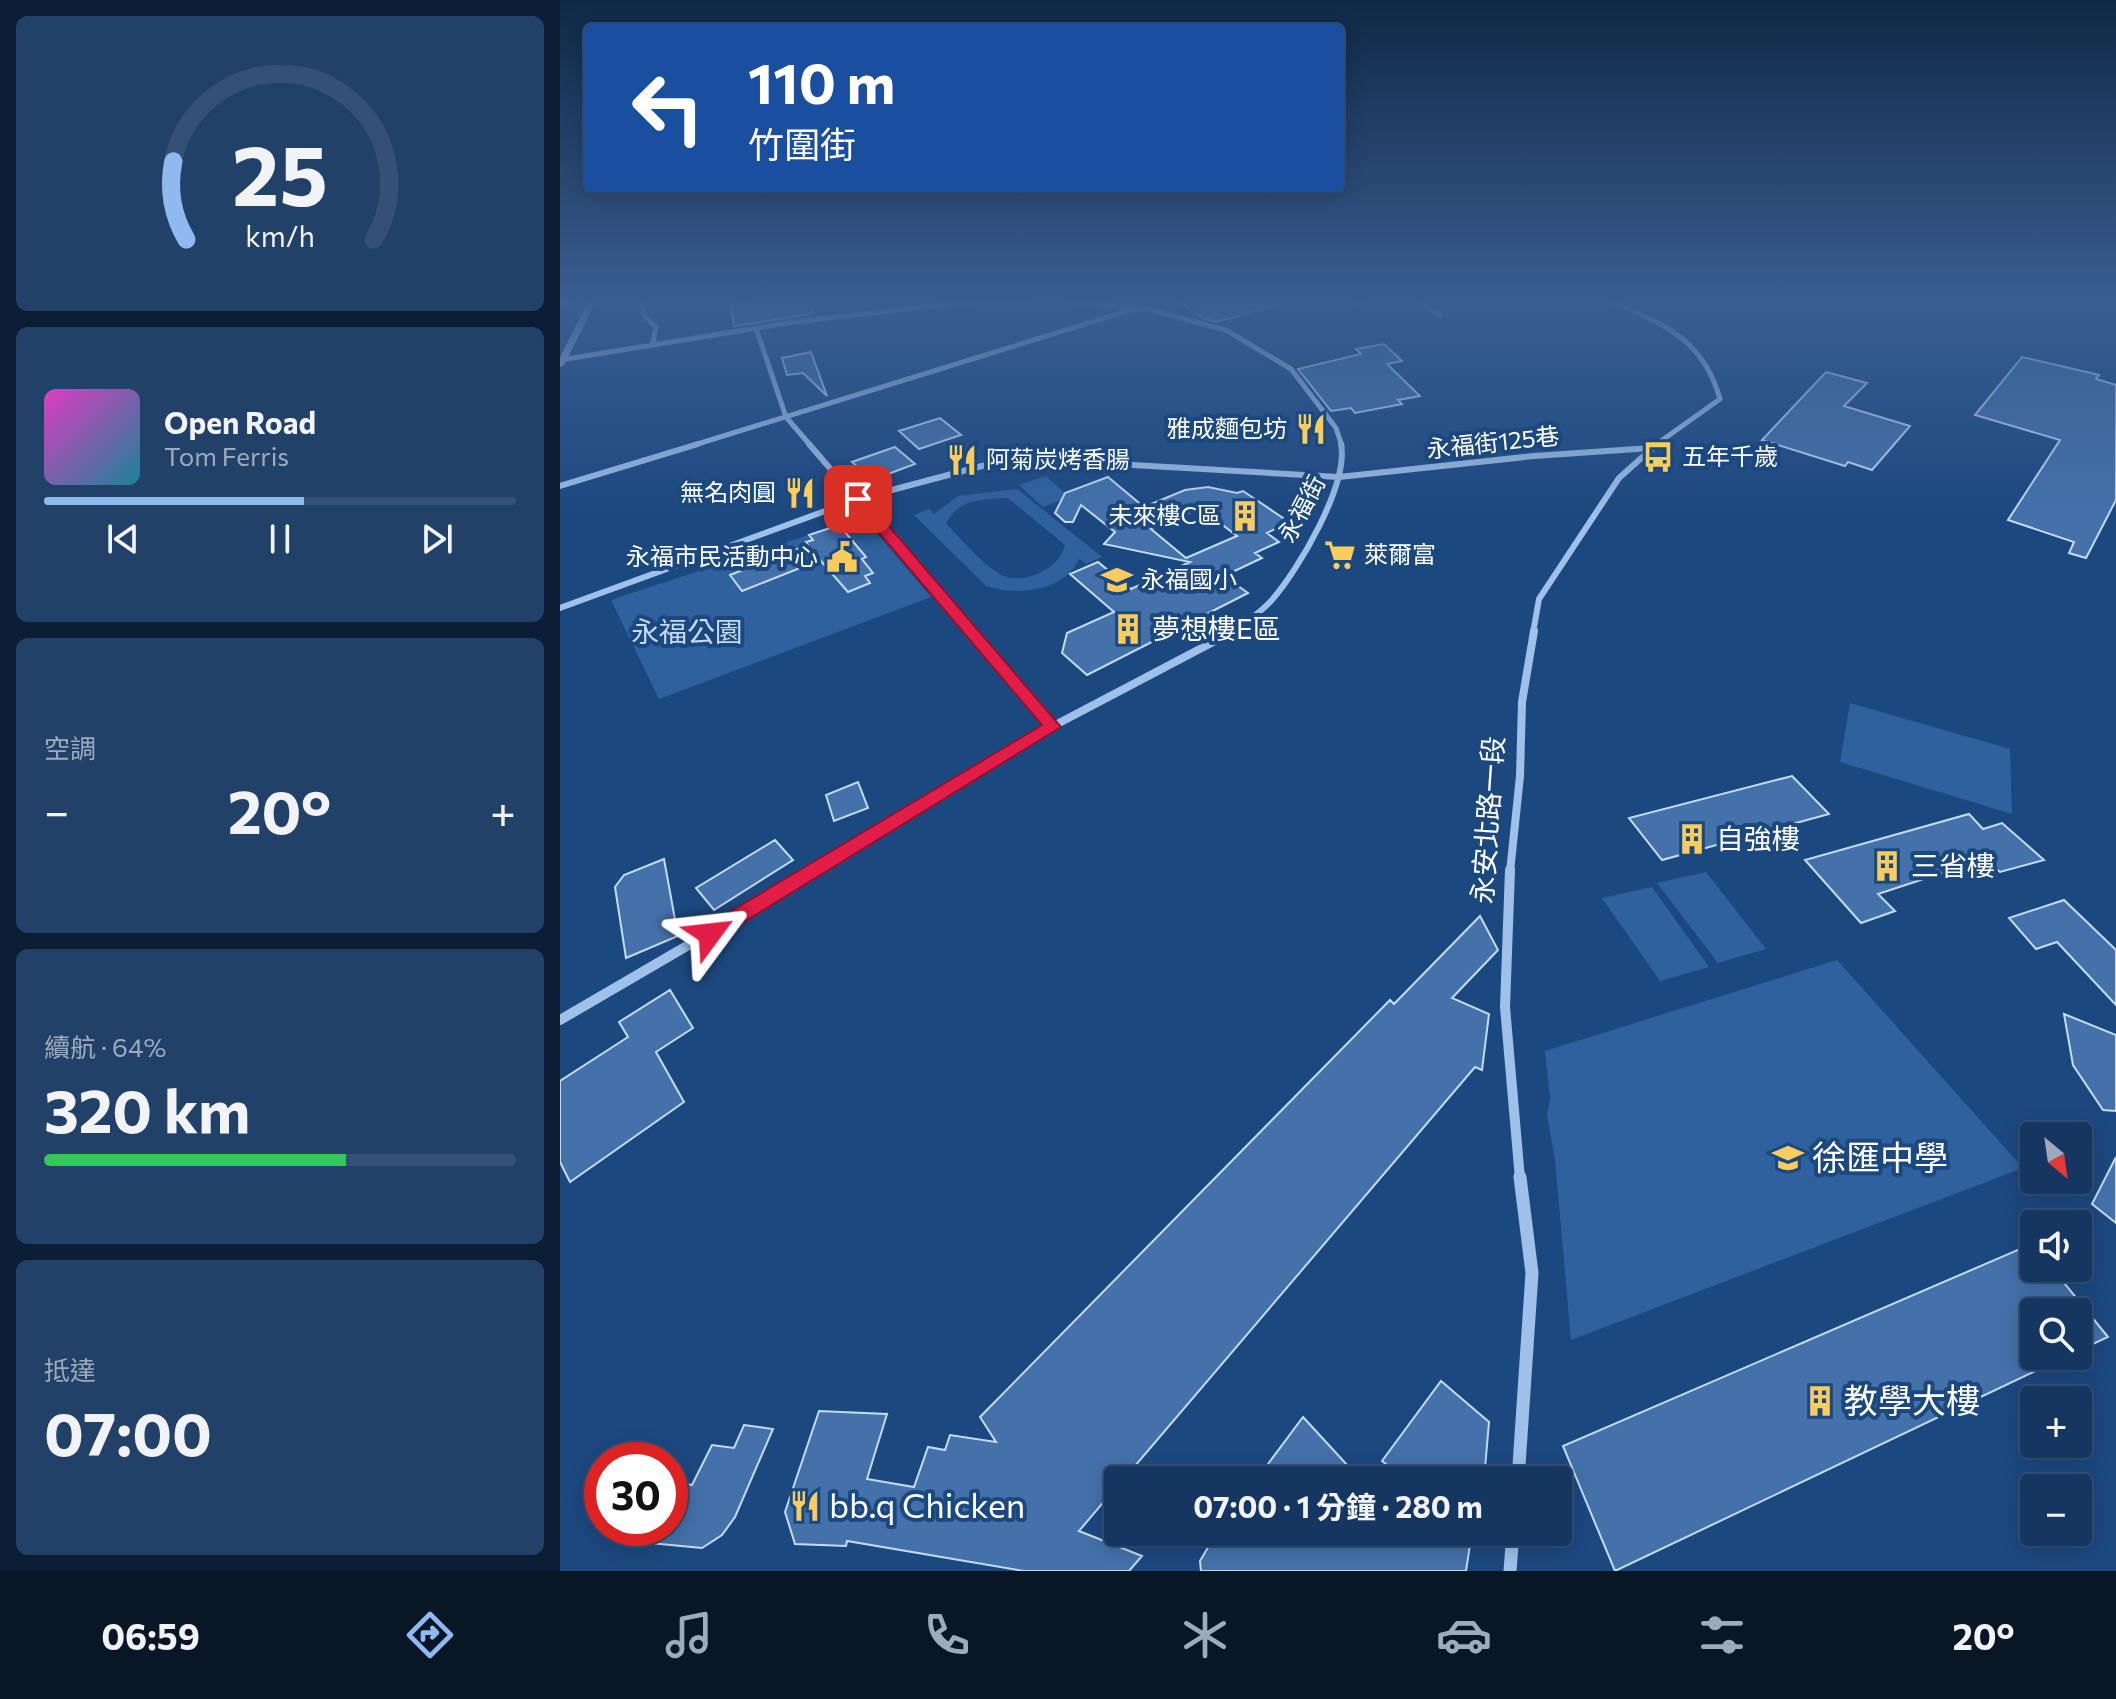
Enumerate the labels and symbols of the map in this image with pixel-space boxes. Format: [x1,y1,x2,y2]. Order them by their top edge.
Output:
restaurant icon: 雅成麵包坊 [1294,412,1328,446]
place label: 雅成麵包坊 [1167,413,1287,442]
street label: 永福街125巷 [1425,420,1561,463]
bus stop icon: 五年千歲 [1641,440,1675,474]
place label: 五年千歲 [1682,441,1778,470]
restaurant icon: 阿菊炭烤香腸 [945,443,979,477]
place label: 阿菊炭烤香腸 [986,444,1130,473]
pin [824,465,892,533]
street label: 永福街 [1271,470,1330,547]
restaurant icon: 無名肉圓 [783,476,817,510]
place label: 無名肉圓 [680,477,776,506]
building icon: 未來樓C區 [1228,499,1262,533]
place label: 未來樓C區 [1109,500,1221,529]
supermarket icon: 萊爾富 [1323,538,1357,572]
place label: 萊爾富 [1364,539,1436,568]
public building icon: 永福市民活動中心 [825,540,859,574]
place label: 永福市民活動中心 [626,541,818,570]
school or university icon: 永福國小 [1100,563,1134,597]
place label: 永福國小 [1141,564,1237,593]
place label: 夢想樓E區 [1152,611,1281,645]
building icon: 夢想樓E區 [1111,612,1145,646]
park label: 永福公園 [631,614,743,648]
street label: 永安北路一段 [1464,735,1510,905]
place label: 自強樓 [1716,821,1800,855]
building icon: 自強樓 [1675,822,1709,856]
place label: 三省樓 [1911,848,1995,882]
building icon: 三省樓 [1870,849,1904,883]
position arrow [668,892,752,976]
north arrow [2020,1122,2092,1194]
place label: 徐匯中學 [1812,1135,1948,1177]
school or university icon: 徐匯中學 [1771,1141,1805,1175]
place label: 教學大樓 [1844,1378,1980,1420]
building icon: 教學大樓 [1803,1384,1837,1418]
speed limit sign: 30 [584,1442,688,1546]
place label: bb.q Chicken [829,1483,1025,1525]
restaurant icon: bb.q Chicken [788,1489,822,1523]

